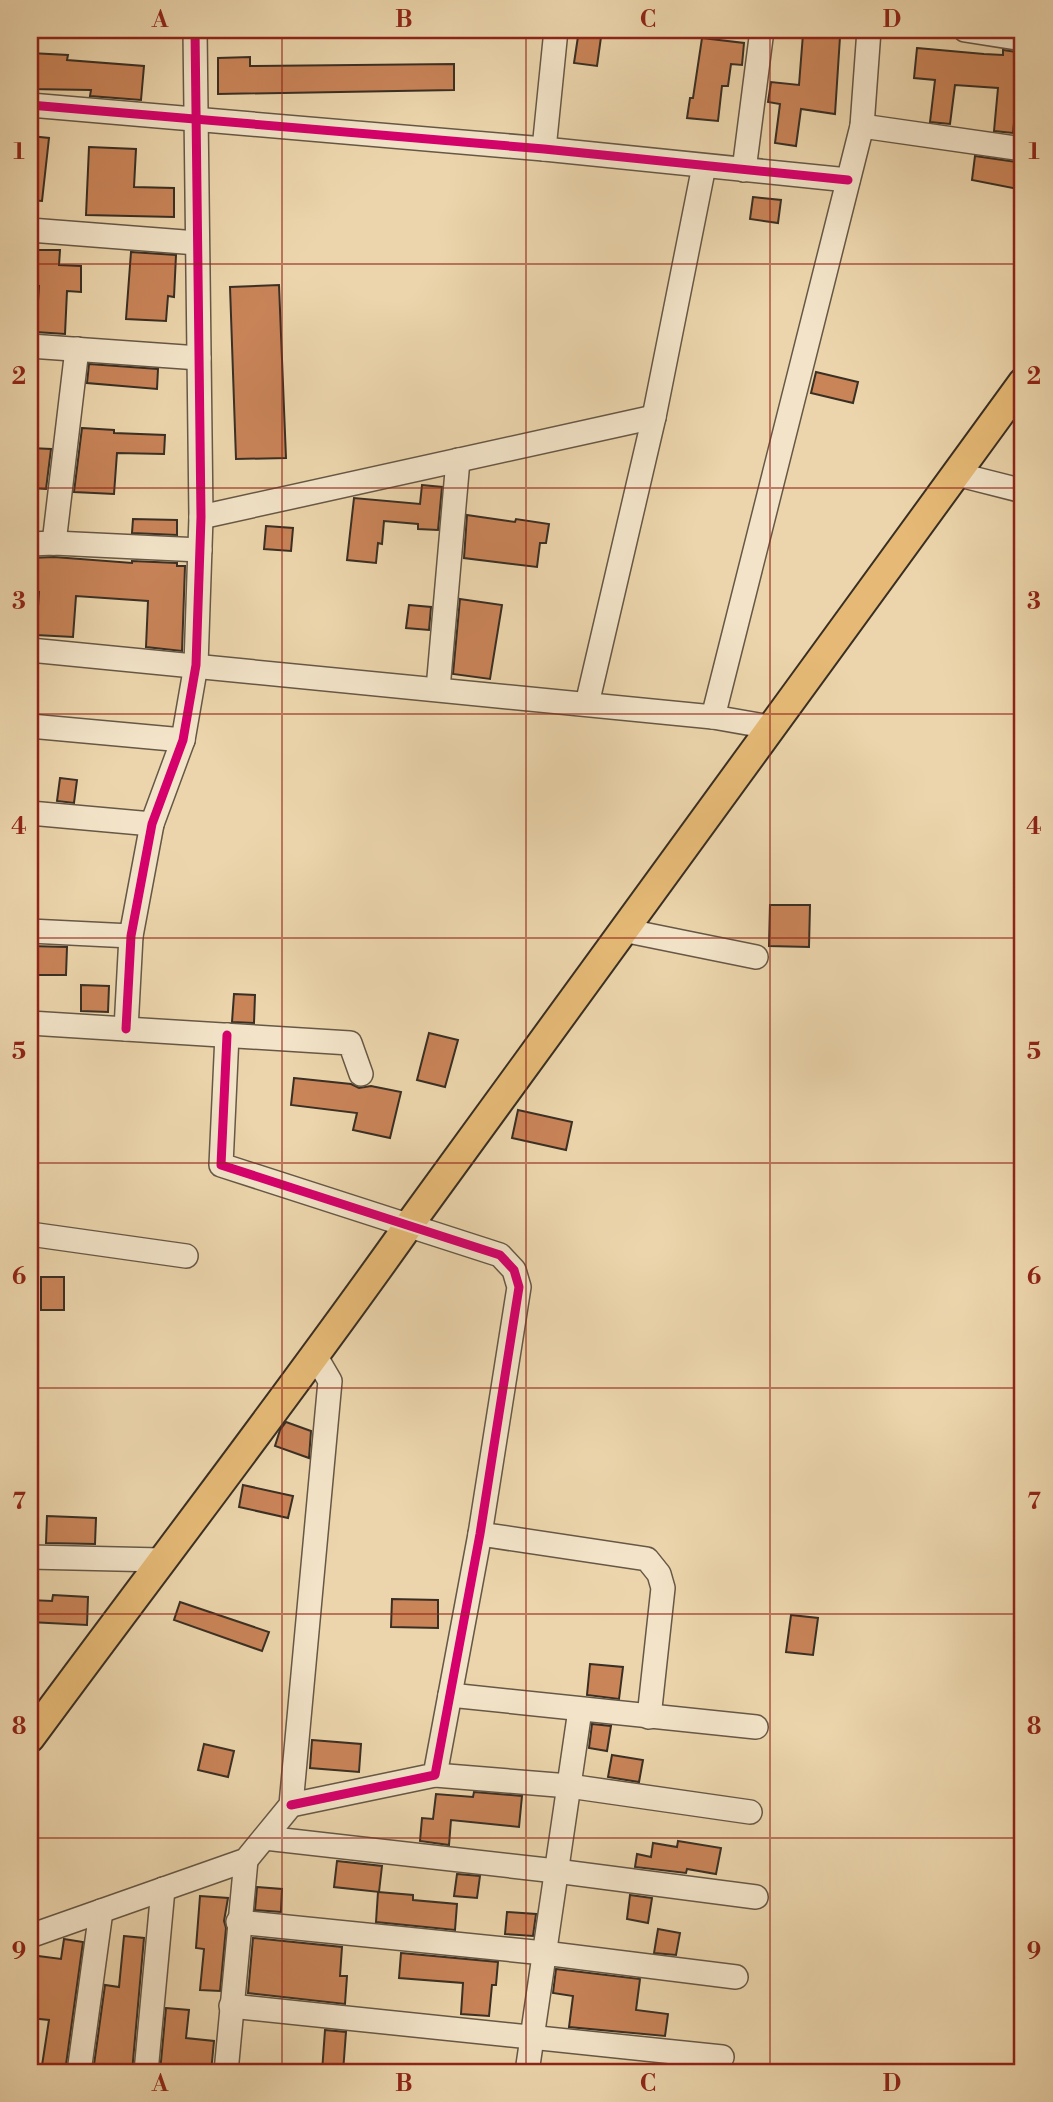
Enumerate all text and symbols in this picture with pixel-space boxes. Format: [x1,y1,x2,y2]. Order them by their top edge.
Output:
text: A [151,6,169,34]
text: B [395,6,413,34]
text: C [640,6,656,34]
text: D [883,6,901,34]
text: 1 [13,138,25,166]
text: 1 [1028,138,1040,166]
text: 2 [12,363,26,391]
text: 2 [1027,363,1041,391]
text: 3 [12,588,26,616]
text: 3 [1027,588,1041,616]
text: 4 [11,813,27,841]
text: 4 [1026,813,1042,841]
text: 5 [12,1038,26,1066]
text: 5 [1027,1038,1041,1066]
text: 6 [12,1263,26,1291]
text: 6 [1027,1263,1041,1291]
text: 7 [12,1488,26,1516]
text: 7 [1027,1488,1041,1516]
text: 8 [12,1713,26,1741]
text: 8 [1027,1713,1041,1741]
text: 9 [12,1938,26,1966]
text: 9 [1027,1938,1041,1966]
text: A [151,2070,169,2098]
text: B [395,2070,413,2098]
text: C [640,2070,656,2098]
text: D [883,2070,901,2098]

